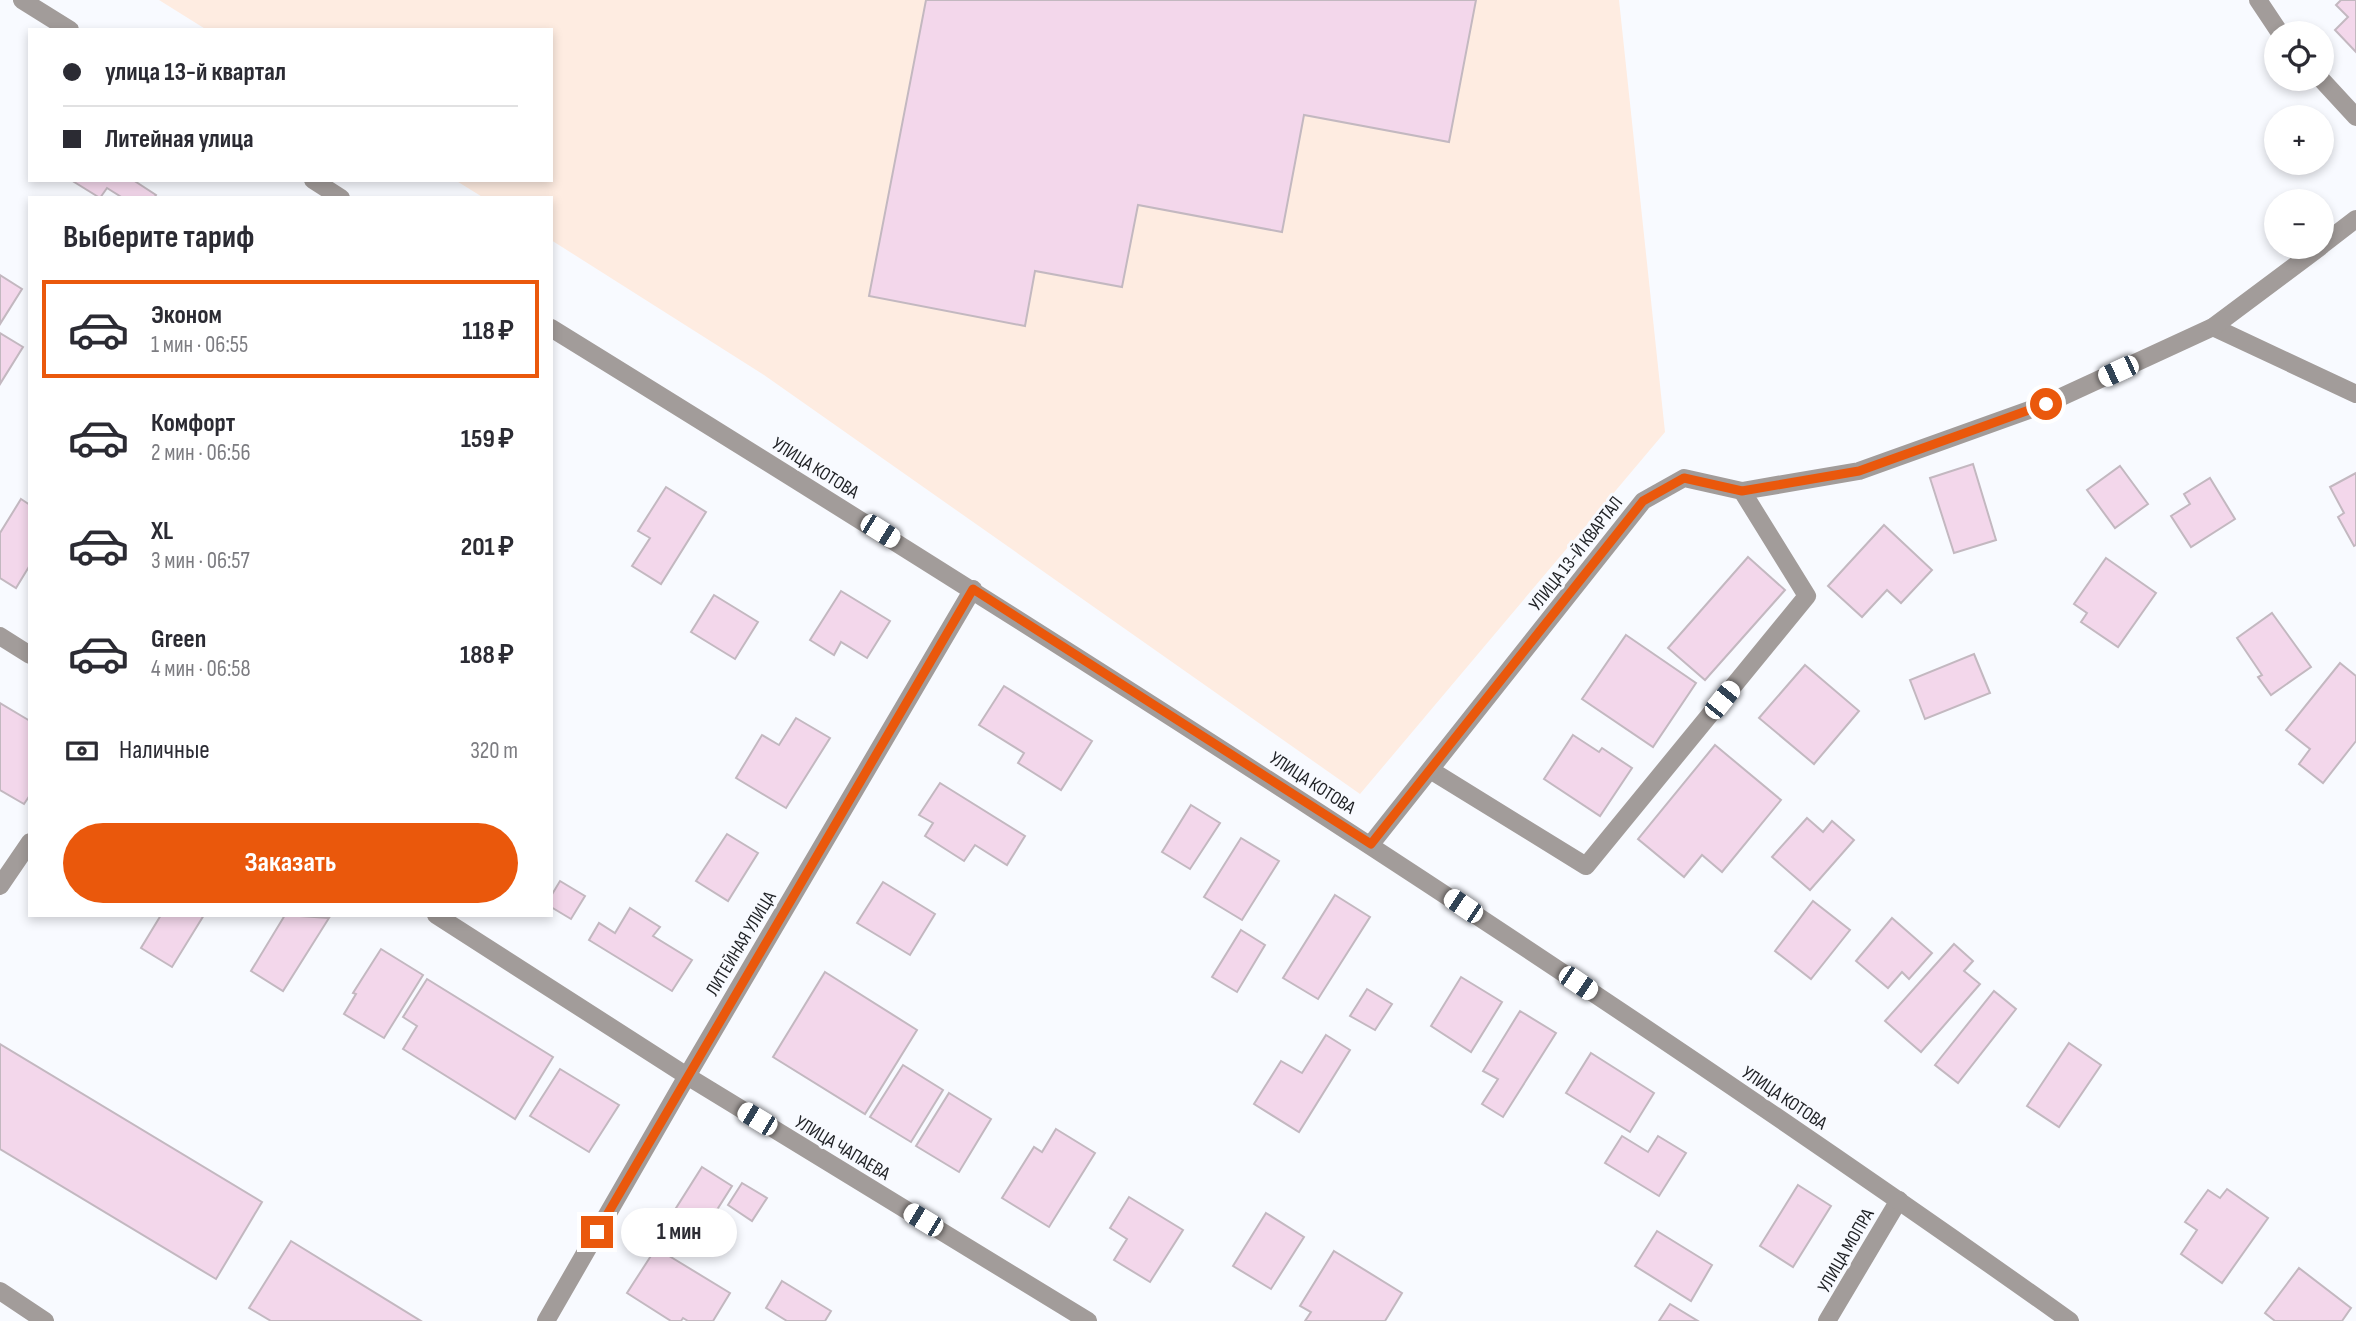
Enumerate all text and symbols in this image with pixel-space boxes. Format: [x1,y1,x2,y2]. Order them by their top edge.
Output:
map controls [2264,21,2334,259]
button: locate [2264,21,2334,91]
text: улица 13-й квартал [105,57,286,88]
button: + [2264,105,2334,175]
text: Литейная улица [105,124,254,155]
button: − [2264,189,2334,259]
text: Выберите тариф [63,218,254,257]
icon: car [67,298,130,361]
text: Эконом [151,300,222,331]
text: 118 ₽ [462,316,514,347]
text: 1 мин · 06:55 [151,331,248,359]
car [2095,353,2142,389]
route start [2030,388,2062,420]
icon: car [67,406,130,469]
text: Комфорт [151,408,235,439]
text: 159 ₽ [461,424,514,455]
street label: УЛИЦА КОТОВА [768,433,864,504]
text: 2 мин · 06:56 [151,439,250,467]
street label: УЛИЦА 13-Й КВАРТАЛ [1524,492,1628,616]
car [857,511,904,551]
icon: car [67,514,130,577]
text: XL [151,516,173,547]
text: 201 ₽ [461,532,514,563]
text: 3 мин · 06:57 [151,547,250,575]
icon: car [67,622,130,685]
text: Green [151,624,206,655]
text: 188 ₽ [460,640,514,671]
text: 4 мин · 06:58 [151,655,251,683]
car [1701,677,1744,723]
icon: cash [63,732,101,770]
text: Наличные [119,735,210,766]
text: 320 m [470,737,518,765]
street label: УЛИЦА КОТОВА [1265,747,1360,820]
button: Заказать [63,823,518,903]
car [1440,886,1487,926]
street label: ЛИТЕЙНАЯ УЛИЦА [701,887,782,1000]
car [1555,963,1602,1003]
street label: УЛИЦА КОТОВА [1737,1061,1832,1136]
car [734,1099,781,1139]
street label: УЛИЦА ЧАПАЕВА [791,1111,895,1186]
car [900,1200,947,1240]
street label: УЛИЦА МОПРА [1813,1204,1880,1297]
callout: 1 мин [622,1208,737,1256]
route end [581,1216,613,1248]
text: 1 мин [657,1218,701,1246]

